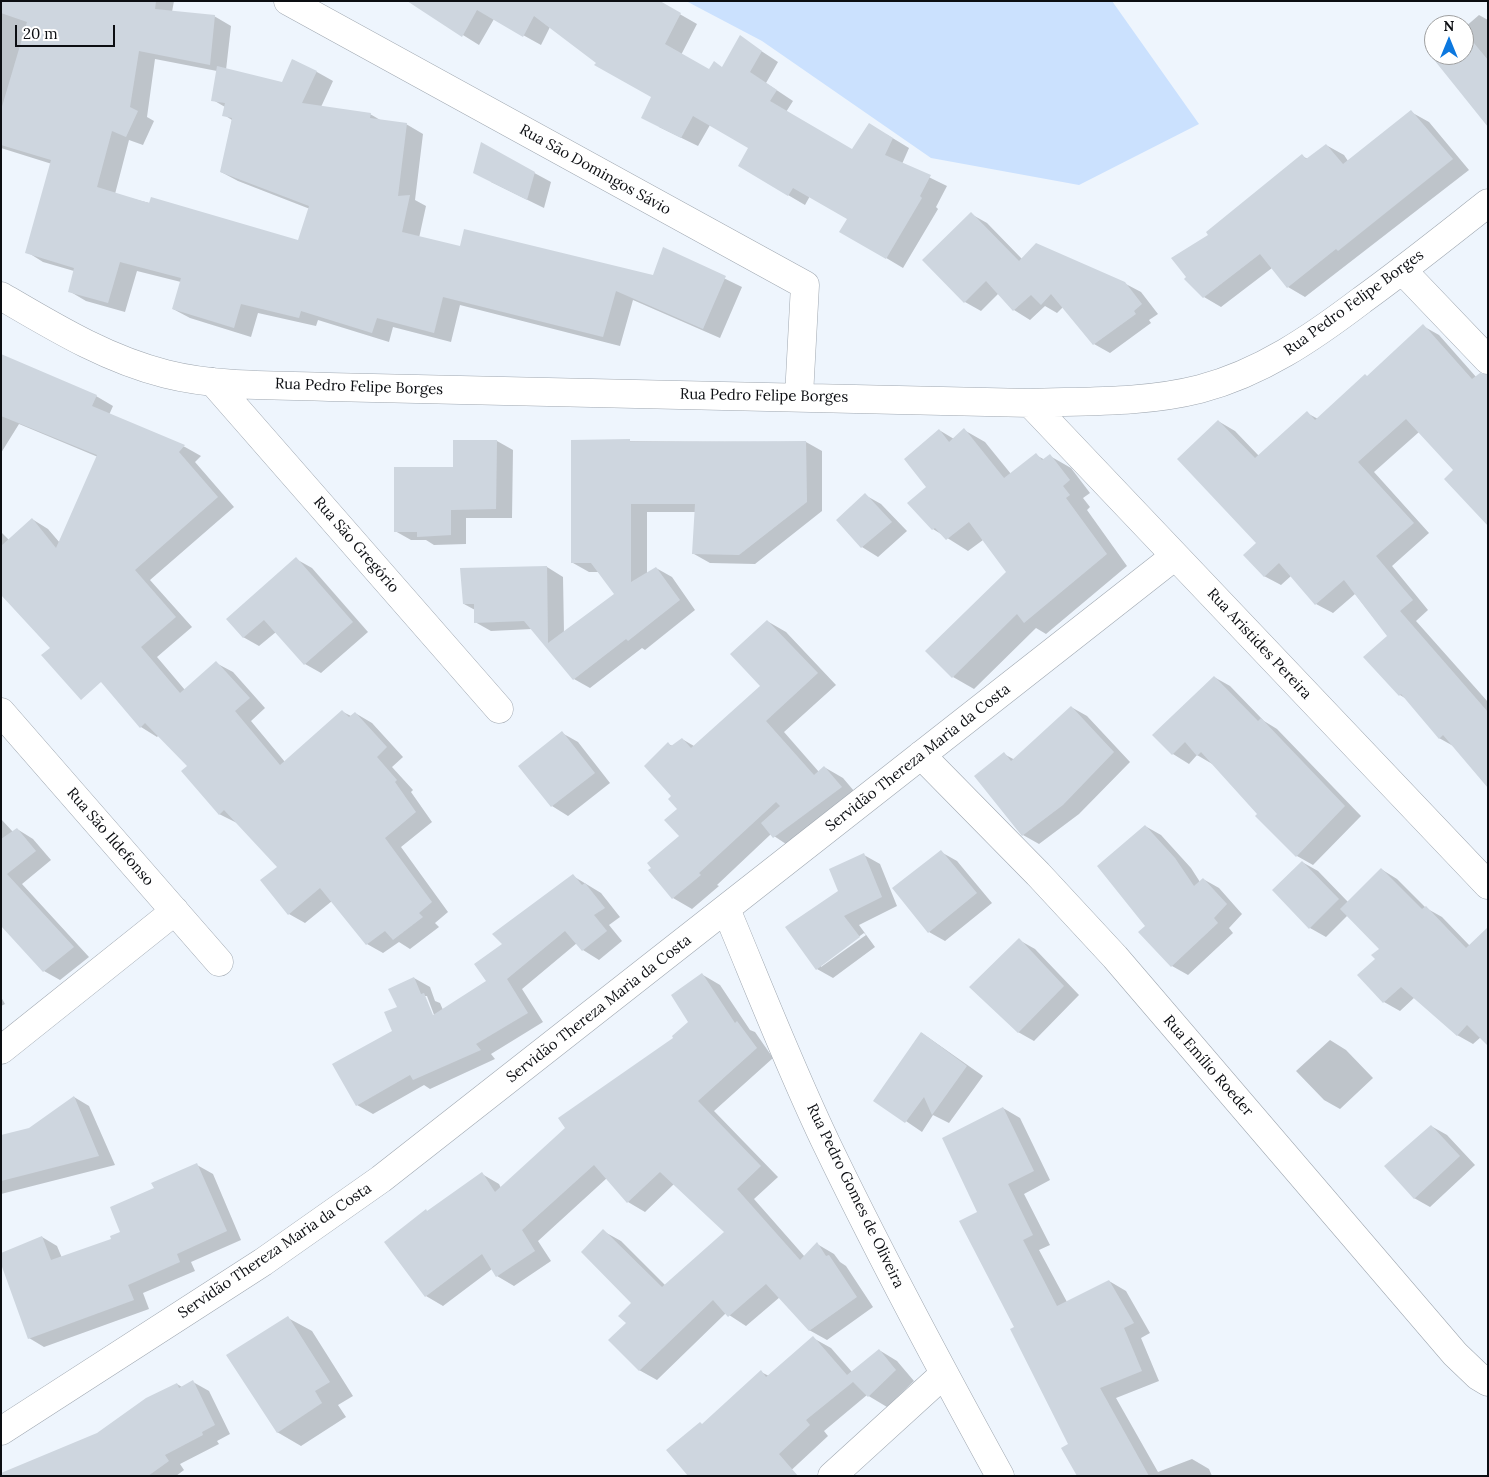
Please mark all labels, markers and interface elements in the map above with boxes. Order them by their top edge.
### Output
scale bar [18,15,118,47]
north arrow [1424,15,1474,65]
text: N [1444,17,1454,35]
text: 20 m [23,24,58,43]
street label: Rua São Domingos Sávio [516,121,674,219]
street label: Rua Pedro Felipe Borges [1281,246,1427,360]
street label: Rua Pedro Felipe Borges [275,375,443,399]
street label: Rua Pedro Felipe Borges [680,386,848,406]
street label: Rua São Gregório [309,493,403,597]
street label: Rua Aristides Pereira [1203,585,1315,703]
street label: Servidão Thereza Maria da Costa [822,680,1014,836]
street label: Rua São Ildefonso [63,784,157,890]
street label: Servidão Thereza Maria da Costa [503,931,695,1087]
street label: Rua Emílio Roeder [1159,1012,1257,1120]
street label: Rua Pedro Gomes de Oliveira [802,1101,908,1291]
street label: Servidão Thereza Maria da Costa [175,1179,375,1323]

